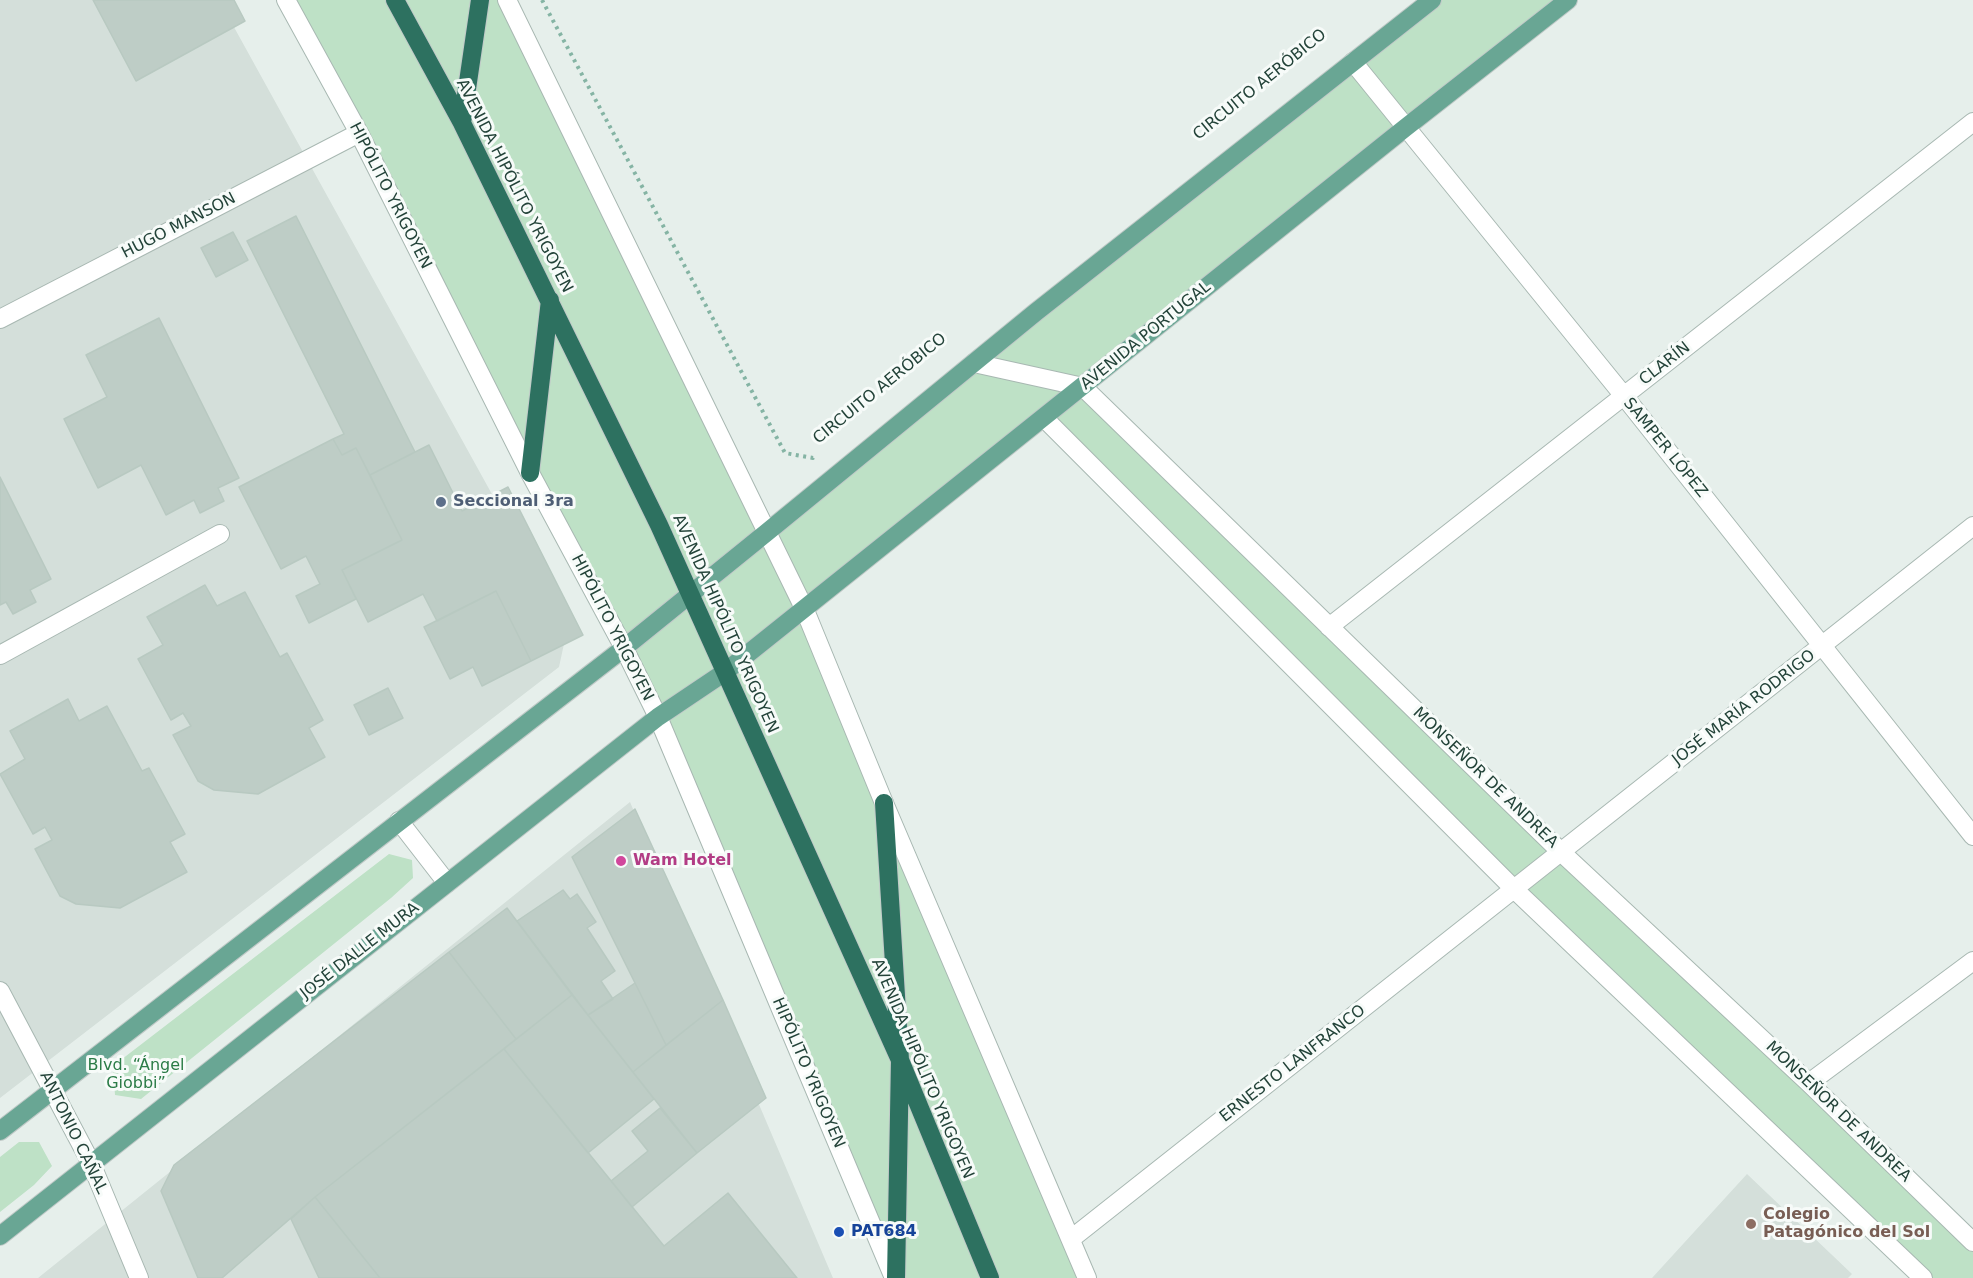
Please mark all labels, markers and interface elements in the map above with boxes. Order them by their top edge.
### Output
street label: CIRCUITO AERÓBICO [1190,25,1330,145]
street label: AVENIDA HIPÓLITO YRIGOYEN [452,76,576,296]
street label: HIPÓLITO YRIGOYEN [345,120,435,272]
street label: HUGO MANSON [119,189,239,263]
street label: AVENIDA PORTUGAL [1077,278,1215,394]
street label: CIRCUITO AERÓBICO [810,329,950,449]
street label: CLARÍN [1636,338,1694,390]
street label: SAMPER LÓPEZ [1619,394,1711,502]
place label: Seccional 3ra [453,492,574,512]
marker: Seccional 3ra [434,495,448,509]
street label: AVENIDA HIPÓLITO YRIGOYEN [668,512,782,736]
street label: HIPÓLITO YRIGOYEN [567,552,657,704]
street label: JOSÉ MARÍA RODRIGO [1669,646,1819,770]
street label: MONSEÑOR DE ANDREA [1408,704,1562,852]
place label: Wam Hotel [633,851,731,871]
marker: Wam Hotel [614,854,628,868]
street label: JOSÉ DALLE MURA [297,899,423,1003]
street label: AVENIDA HIPÓLITO YRIGOYEN [867,956,977,1182]
street label: HIPÓLITO YRIGOYEN [768,995,848,1151]
street label: ERNESTO LANFRANCO [1216,1001,1370,1127]
street label: MONSEÑOR DE ANDREA [1761,1038,1915,1186]
park label: Blvd. “Ángel Giobbi” [88,1056,184,1094]
street label: ANTONIO CAÑAL [35,1069,111,1197]
place label: Colegio Patagónico del Sol [1763,1205,1930,1243]
marker: Colegio Patagónico del Sol [1744,1217,1758,1231]
place label: PAT684 [851,1222,917,1242]
marker: PAT684 [832,1225,846,1239]

